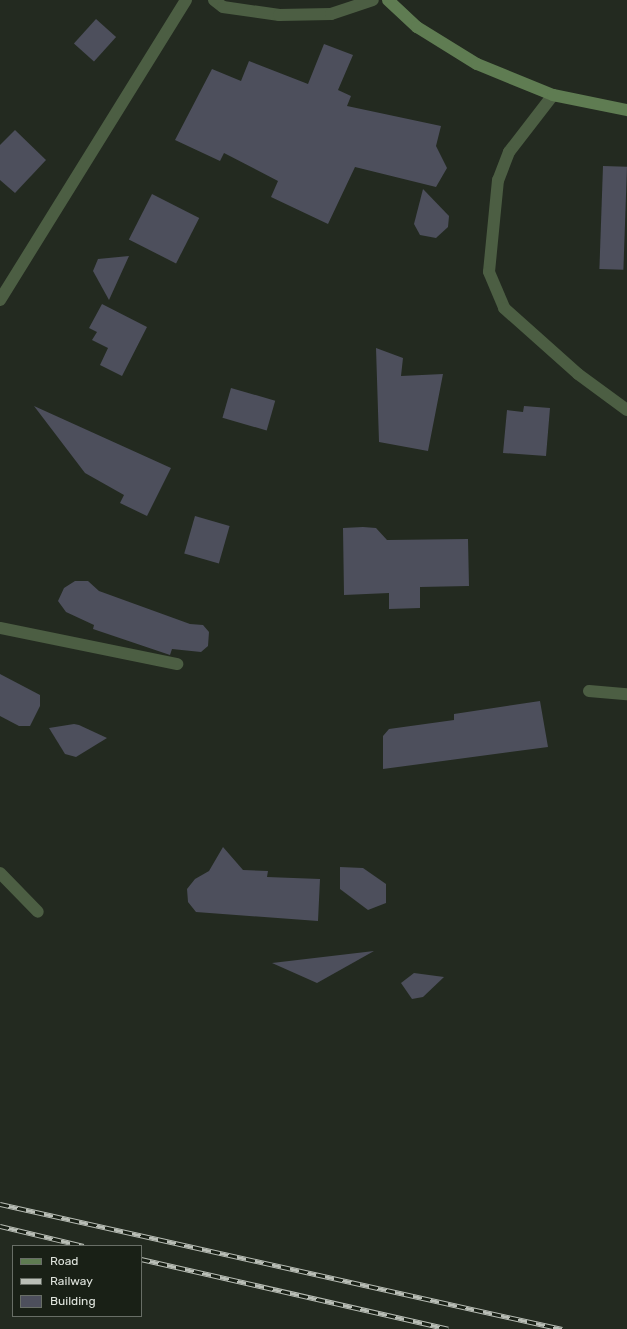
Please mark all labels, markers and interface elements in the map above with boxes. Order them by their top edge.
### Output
legend [12,1245,142,1317]
text: Road [50,1254,78,1268]
text: Railway [50,1274,93,1288]
text: Building [50,1294,96,1308]

